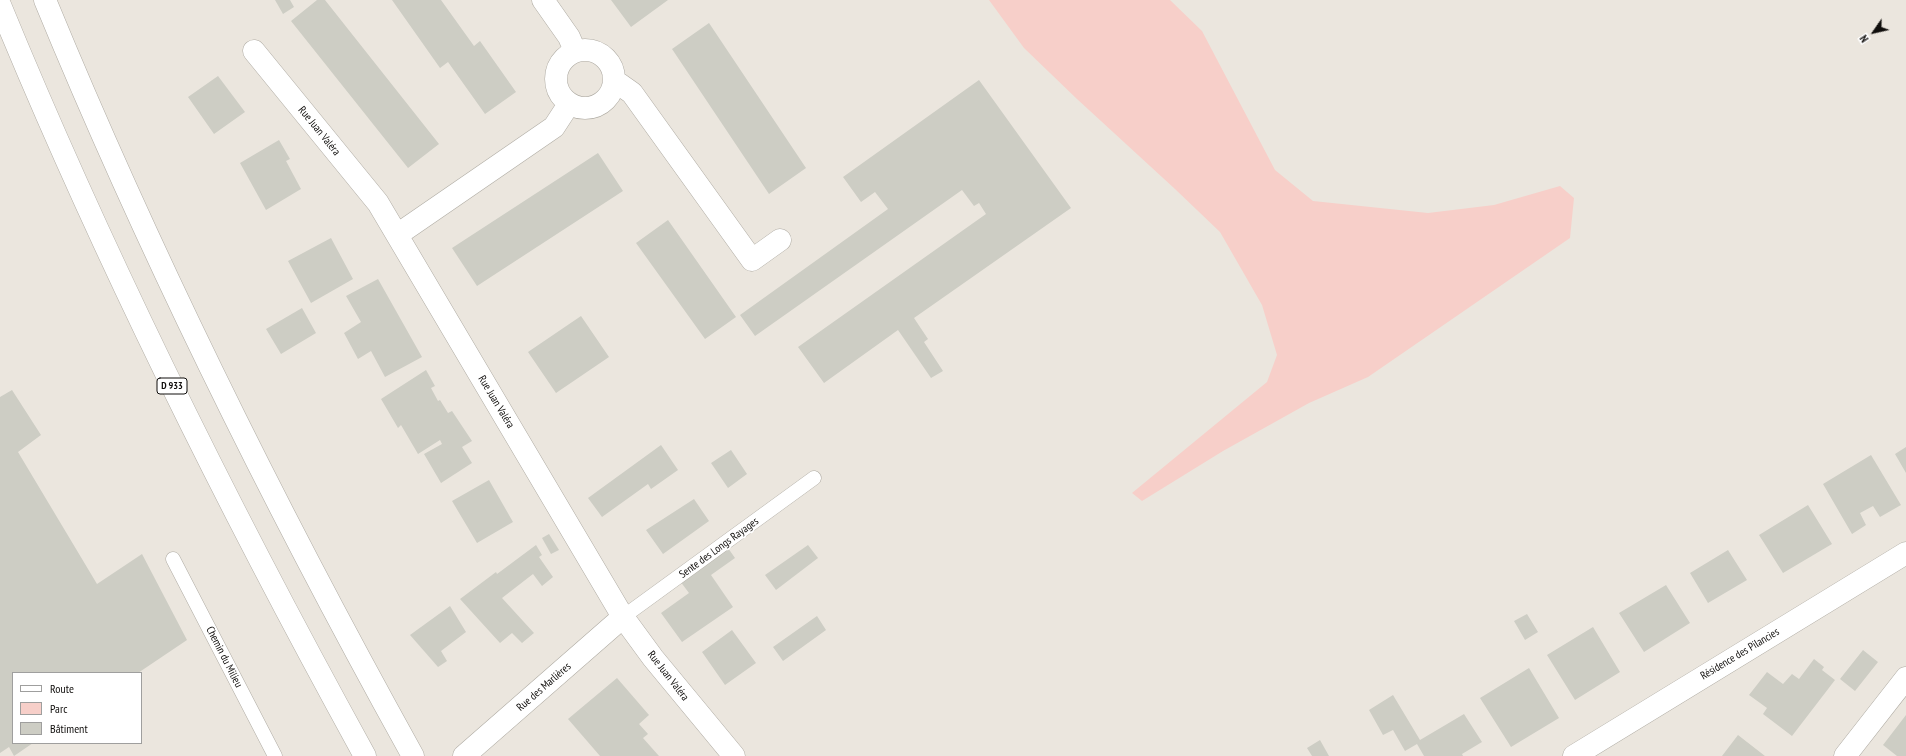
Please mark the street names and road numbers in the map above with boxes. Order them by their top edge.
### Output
street label: Rue Juan Valéra [295,104,343,158]
street label: Rue Juan Valéra [475,373,517,431]
road number: D 933 [157,378,187,394]
street label: Sente des Longs Rayages [677,515,761,581]
street label: Chemin du Milieu [203,624,245,690]
street label: Résidence des Pilancies [1698,625,1782,683]
street label: Rue Juan Valéra [644,649,692,703]
street label: Rue des Marlières [514,660,574,714]

